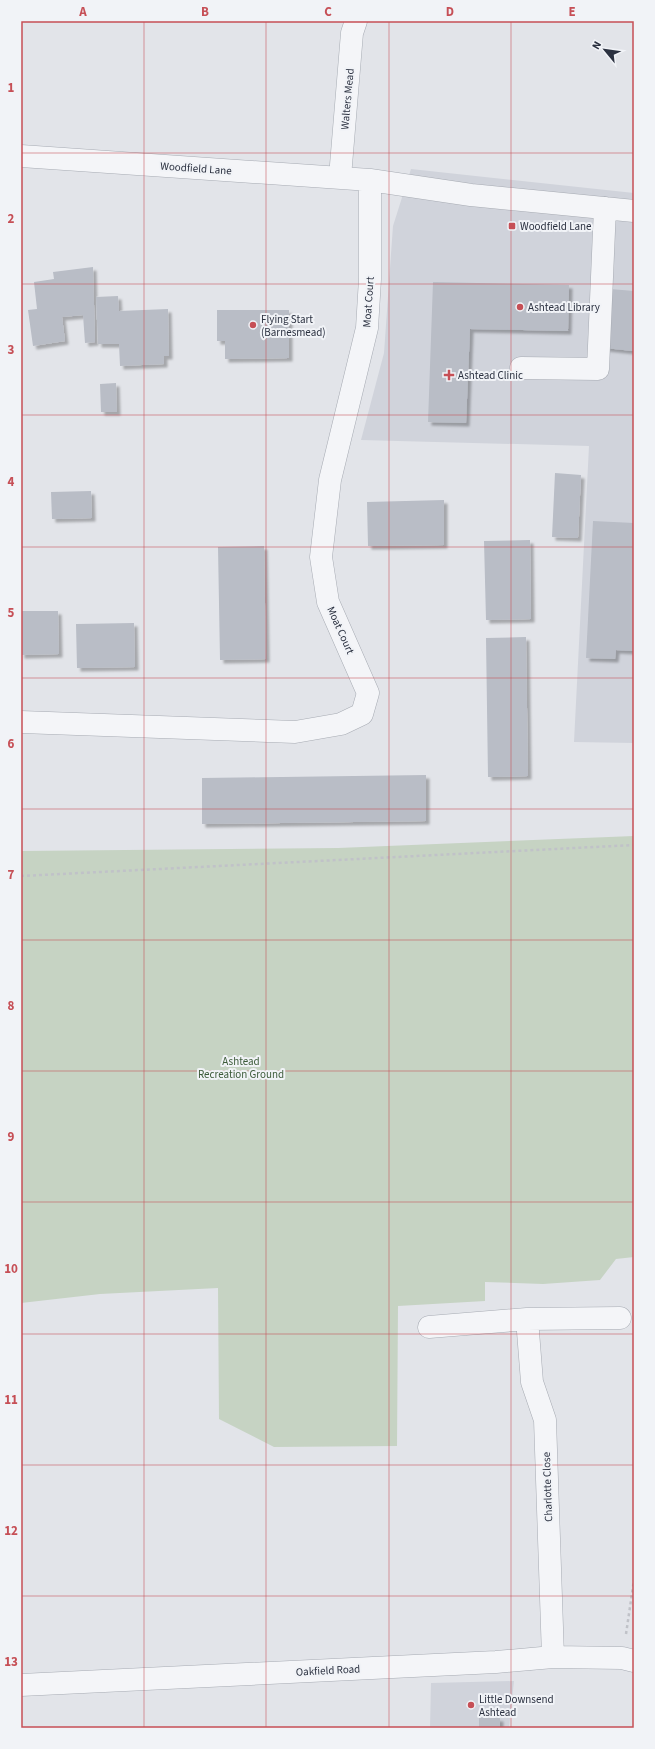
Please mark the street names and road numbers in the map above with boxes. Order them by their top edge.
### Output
street label: Walters Mead [337,68,358,130]
street label: Woodfield Lane [160,159,233,179]
street label: Moat Court [359,276,378,328]
street label: Moat Court [323,604,358,657]
street label: Charlotte Close [539,1451,556,1522]
street label: Oakfield Road [295,1661,361,1680]

